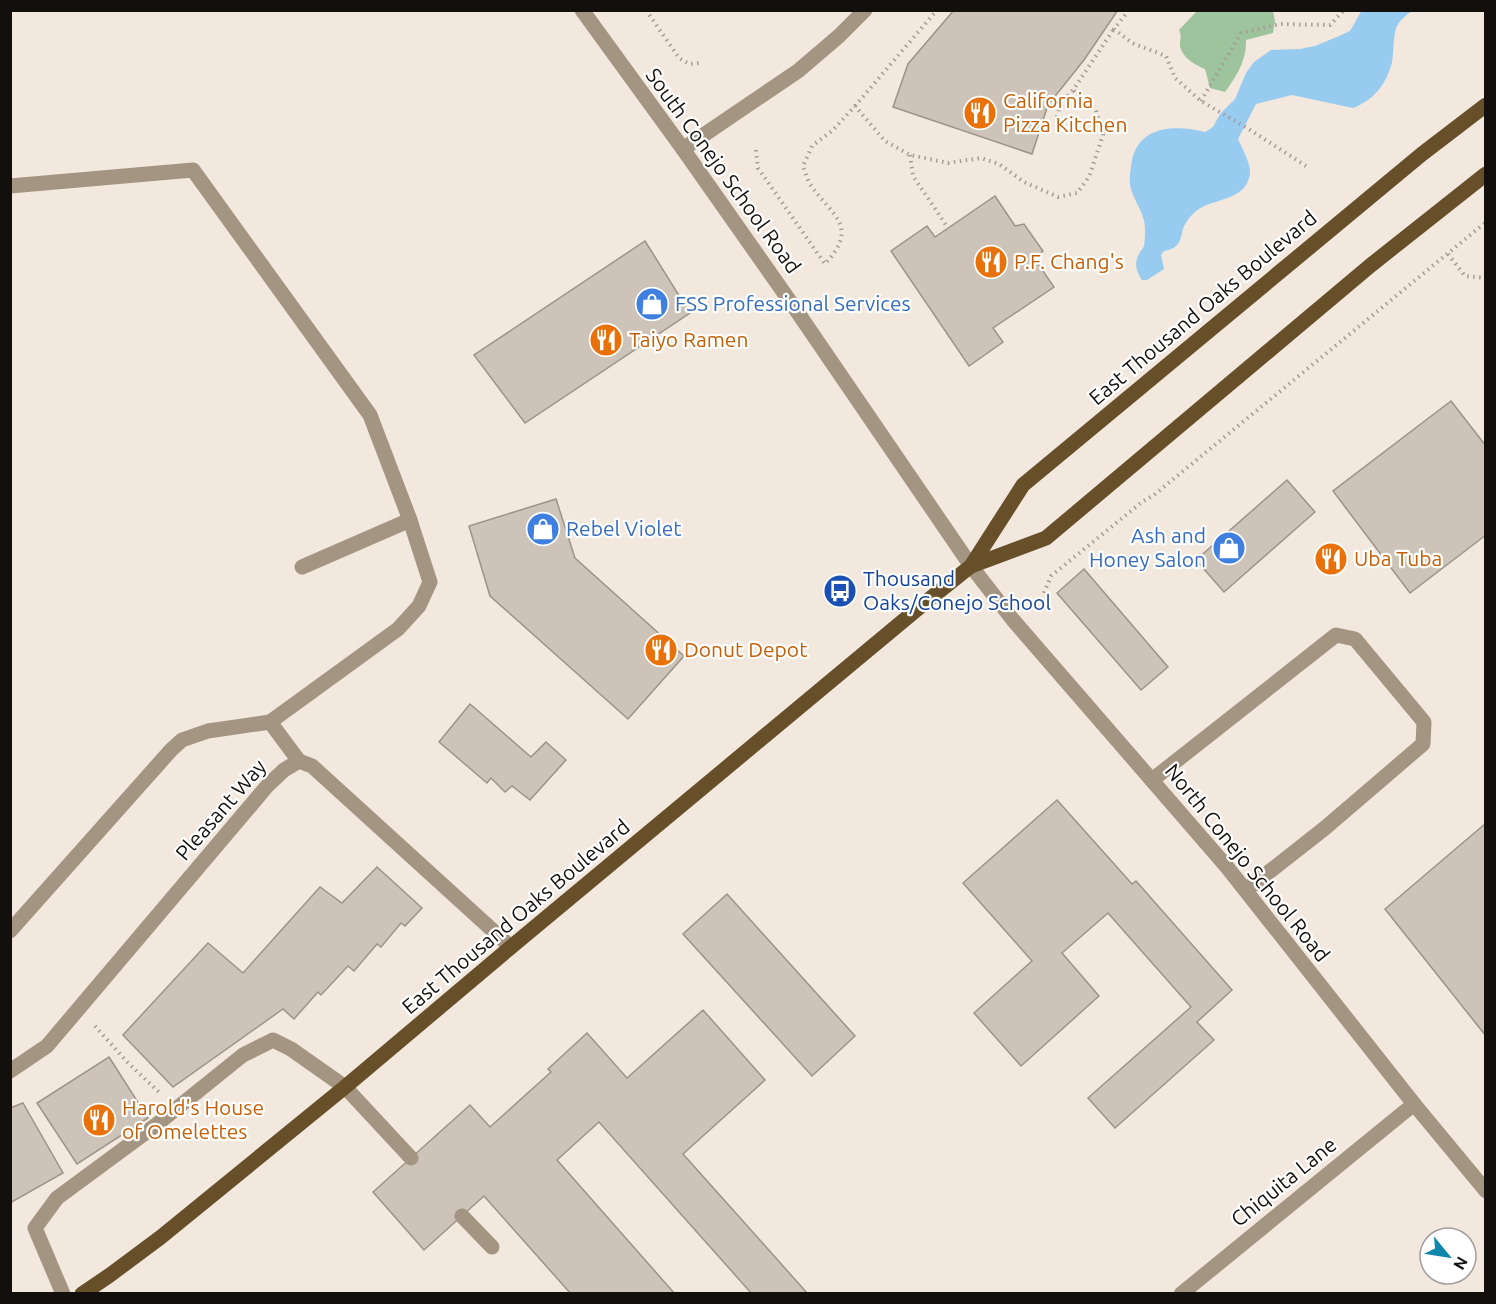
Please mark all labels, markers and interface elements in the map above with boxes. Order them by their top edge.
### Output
street label: South Conejo School Road [641,63,806,277]
place label: California Pizza Kitchen [1003,88,1127,136]
restaurant icon: California Pizza Kitchen [962,95,998,131]
street label: East Thousand Oaks Boulevard [1084,205,1321,409]
restaurant icon: P.F. Chang's [973,244,1009,280]
place label: P.F. Chang's [1014,249,1124,273]
shop icon: FSS Professional Services [634,286,670,322]
place label: FSS Professional Services [675,291,911,315]
restaurant icon: Taiyo Ramen [588,322,624,358]
place label: Taiyo Ramen [629,327,748,351]
shop icon: Rebel Violet [525,511,561,547]
place label: Rebel Violet [566,516,682,540]
place label: Ash and Honey Salon [1089,523,1206,571]
shop icon: Ash and Honey Salon [1211,530,1247,566]
restaurant icon: Uba Tuba [1313,541,1349,577]
place label: Uba Tuba [1354,546,1442,570]
place label: Thousand Oaks/Conejo School [863,566,1051,614]
bus stop icon: Thousand Oaks/Conejo School [822,573,858,609]
restaurant icon: Donut Depot [643,632,679,668]
place label: Donut Depot [684,637,807,661]
street label: Pleasant Way [170,754,270,865]
street label: North Conejo School Road [1161,759,1335,966]
street label: East Thousand Oaks Boulevard [397,814,634,1018]
place label: Harold's House of Omelettes [122,1095,264,1143]
restaurant icon: Harold's House of Omelettes [81,1102,117,1138]
street label: Chiquita Lane [1226,1132,1341,1231]
north arrow [1418,1226,1478,1286]
text: N [1450,1254,1472,1273]

